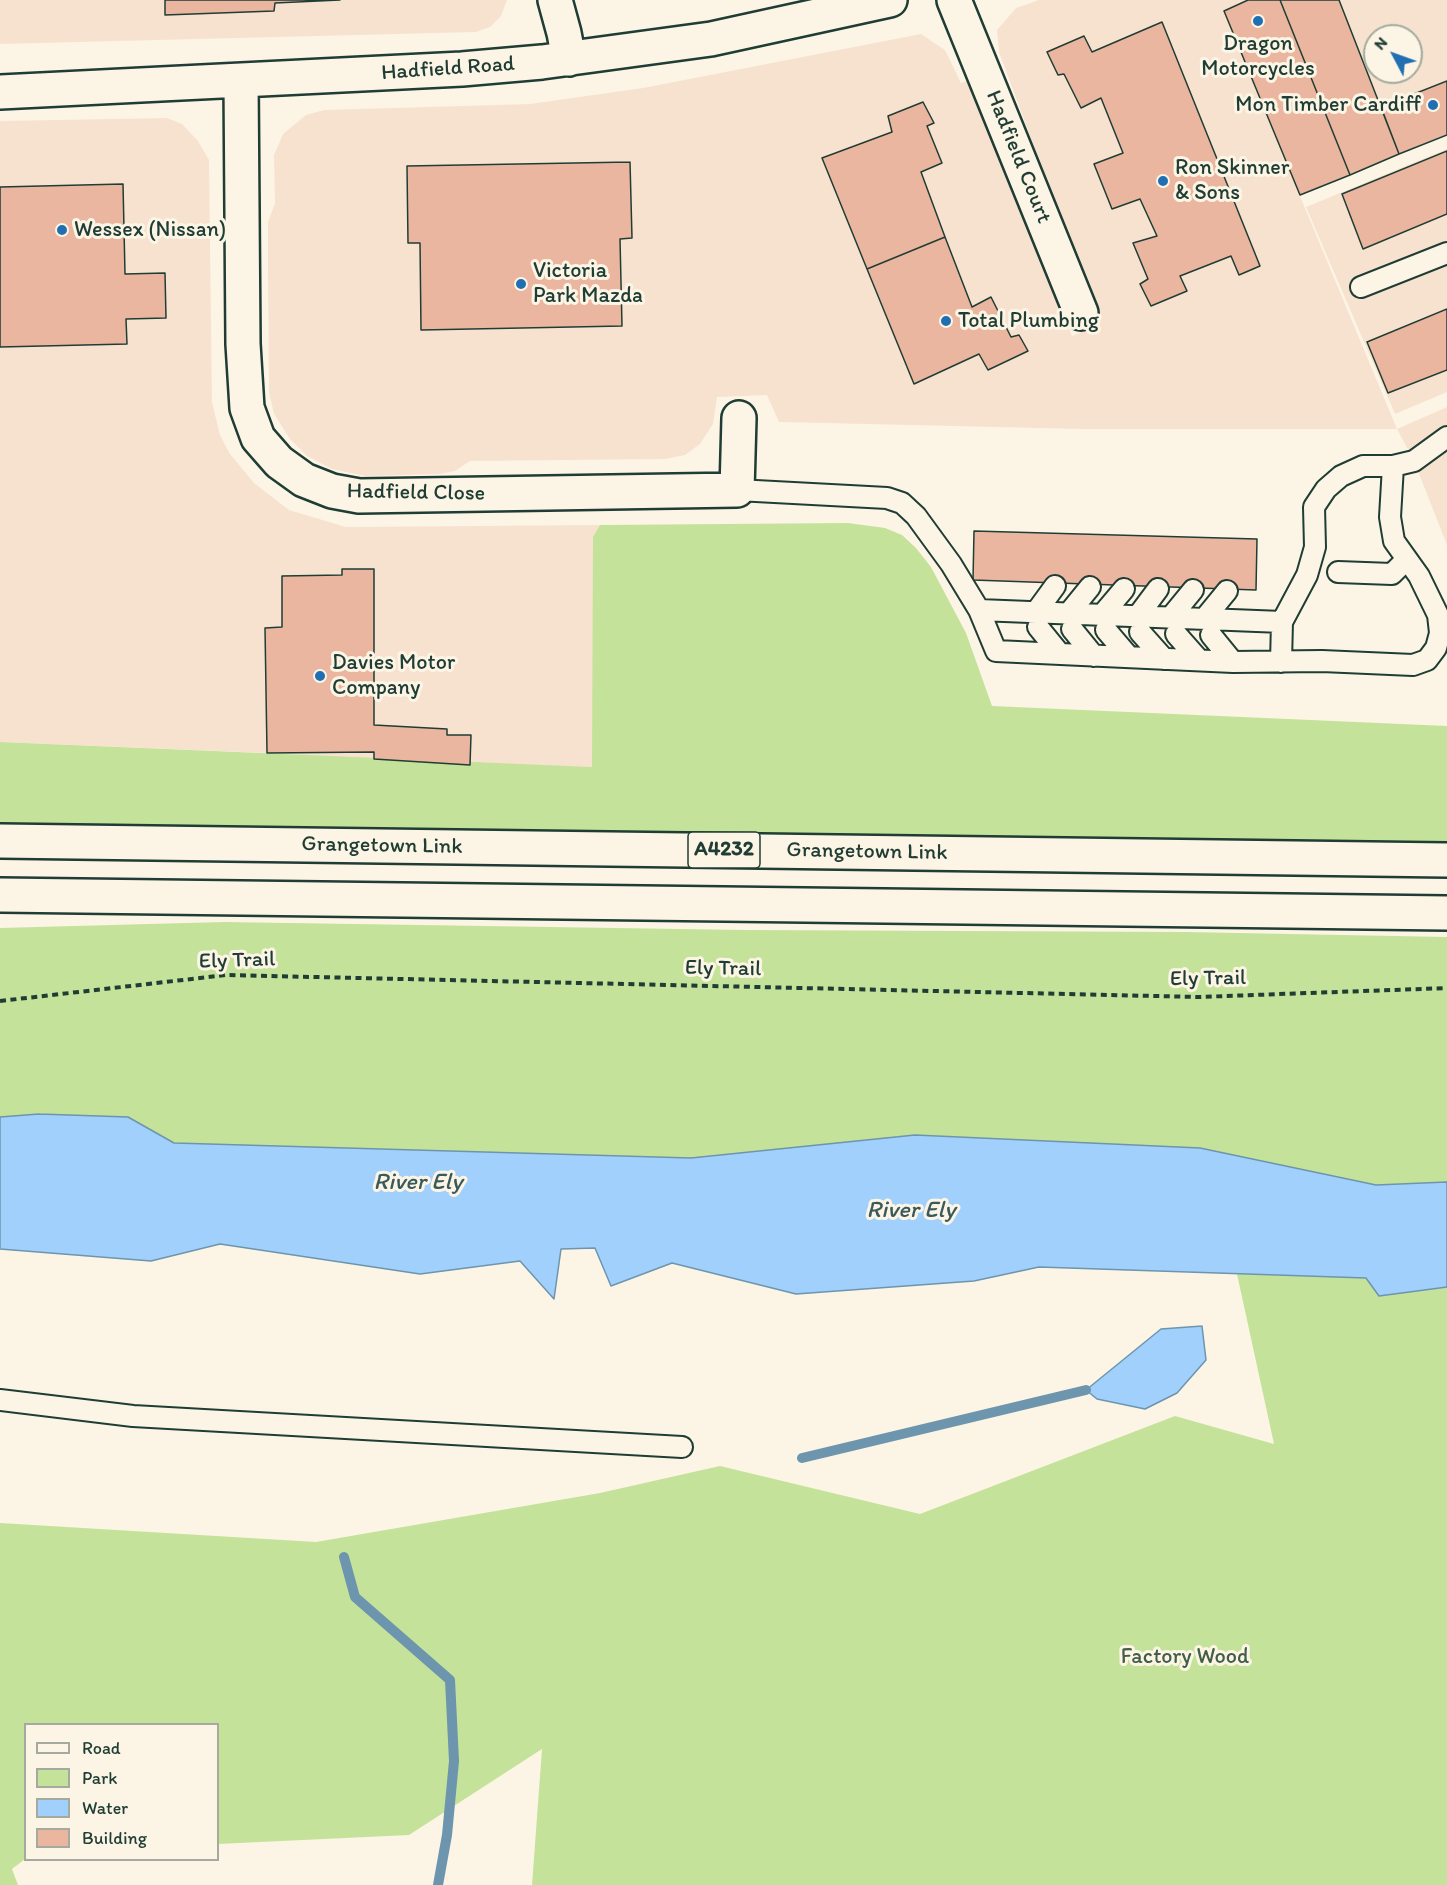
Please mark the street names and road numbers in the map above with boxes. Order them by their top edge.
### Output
street label: Hadfield Road [380,51,516,87]
street label: Hadfield Court [979,87,1057,227]
street label: Hadfield Close [347,479,485,507]
street label: Grangetown Link [301,831,463,861]
road number: A4232 [688,832,760,868]
street label: Grangetown Link [786,837,948,867]
street label: Ely Trail [198,946,276,976]
street label: Ely Trail [685,955,761,983]
street label: Ely Trail [1170,965,1246,993]

